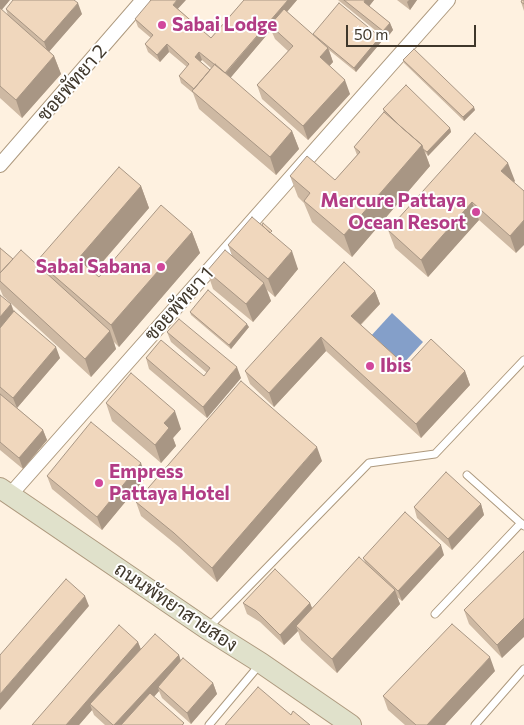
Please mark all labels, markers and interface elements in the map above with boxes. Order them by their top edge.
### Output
place label: Sabai Lodge [172,14,277,36]
scale bar [349,15,479,47]
marker: Sabai Lodge [156,19,168,31]
text: 50 m [354,25,388,43]
street label: ซอยพัทยา 2 [33,40,111,126]
place label: Mercure Pattaya Ocean Resort [321,190,466,234]
marker: Mercure Pattaya Ocean Resort [470,206,482,218]
place label: Sabai Sabana [36,256,151,278]
marker: Sabai Sabana [155,261,167,273]
street label: ซอยพัทยา 1 [140,262,218,346]
place label: Ibis [380,355,411,377]
marker: Ibis [364,360,376,372]
place label: Empress Pattaya Hotel [109,461,230,505]
marker: Empress Pattaya Hotel [93,477,105,489]
street label: ถนนพัทยาสายสอง [110,557,242,657]

